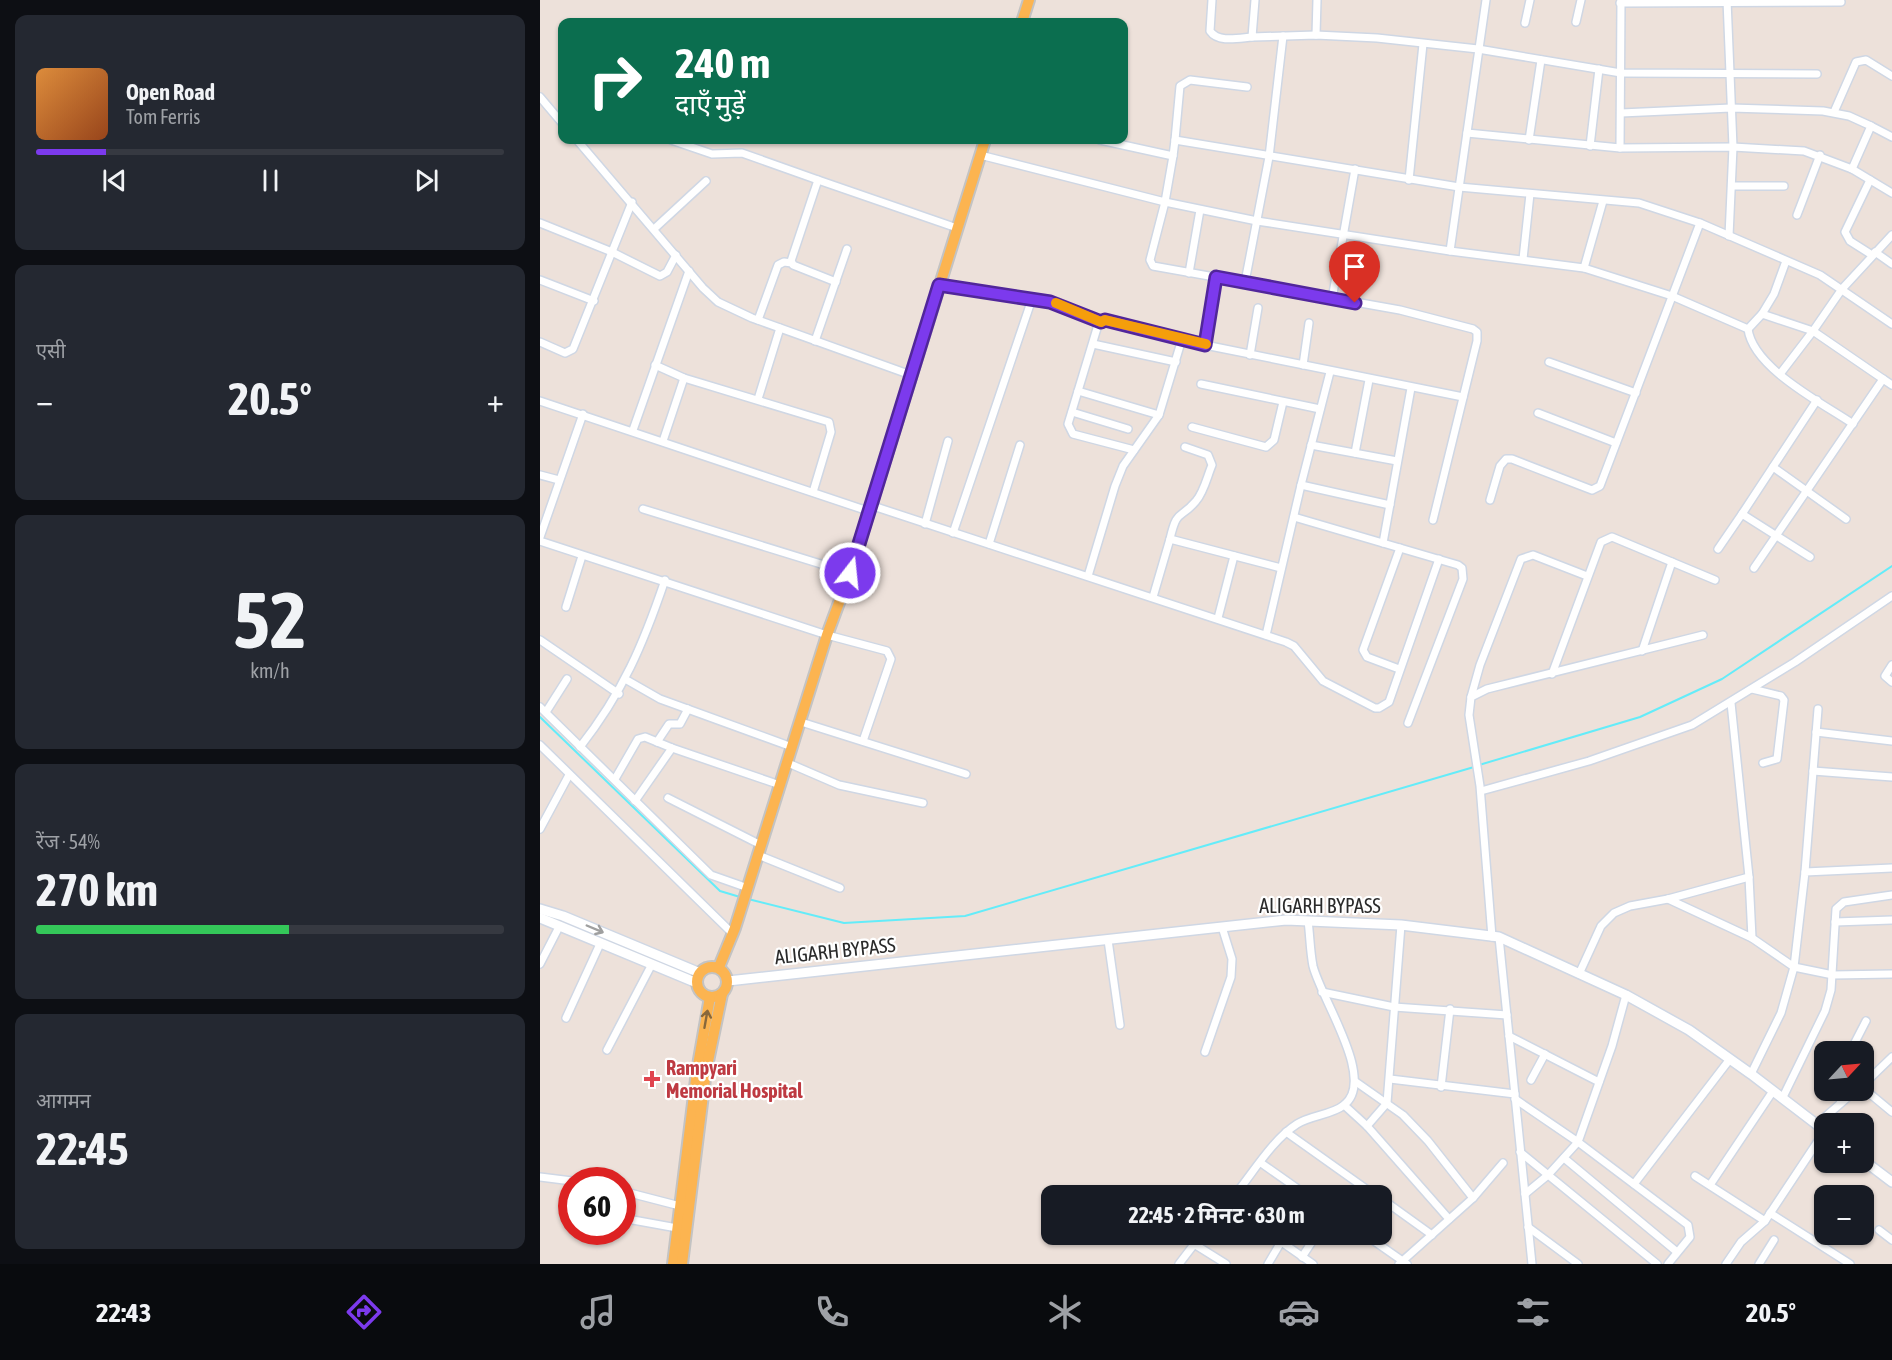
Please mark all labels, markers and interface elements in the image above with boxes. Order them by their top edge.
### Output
text: 240 m [675,39,770,87]
icon: right [576,42,654,120]
text: Open Road [126,79,215,105]
text: दाएँ मुड़ें [675,89,746,120]
text: Tom Ferris [126,105,200,128]
icon: previous [98,164,131,197]
icon: pause [254,164,287,197]
icon: next [410,164,443,197]
pin [1329,241,1380,303]
icon: arrive [1338,250,1371,283]
text: एसी [36,339,66,362]
text: 20.5° [228,373,312,425]
text: − [36,381,53,419]
text: + [487,381,504,419]
position arrow [818,541,882,605]
text: 52 [233,575,307,665]
text: km/h [250,659,290,682]
text: रेंज · 54% [36,830,100,853]
text: 270 km [36,864,158,916]
street label: ALIGARH BYPASS [1259,894,1381,917]
one-way arrow [585,924,604,935]
street label: ALIGARH BYPASS [773,933,897,968]
one-way arrow [701,1009,712,1029]
north arrow [1814,1041,1874,1101]
map controls [1814,1041,1874,1245]
place label: Rampyari Memorial Hospital [666,1056,803,1102]
marker: Rampyari Memorial Hospital [643,1070,661,1088]
text: आगमन [36,1089,91,1112]
button: + [1814,1113,1874,1173]
text: 22:45 [36,1123,129,1175]
speed limit sign: 60 [558,1167,636,1245]
button: − [1814,1185,1874,1245]
text: 22:45 · 2 मिनट · 630 m [1128,1202,1305,1228]
icon: directions [343,1291,385,1333]
icon: music [577,1291,619,1333]
icon: phone [811,1291,853,1333]
icon: climate [1044,1291,1086,1333]
icon: car [1278,1291,1320,1333]
icon: filters [1512,1291,1554,1333]
text: 22:43 [96,1297,151,1328]
text: 20.5° [1746,1297,1796,1328]

